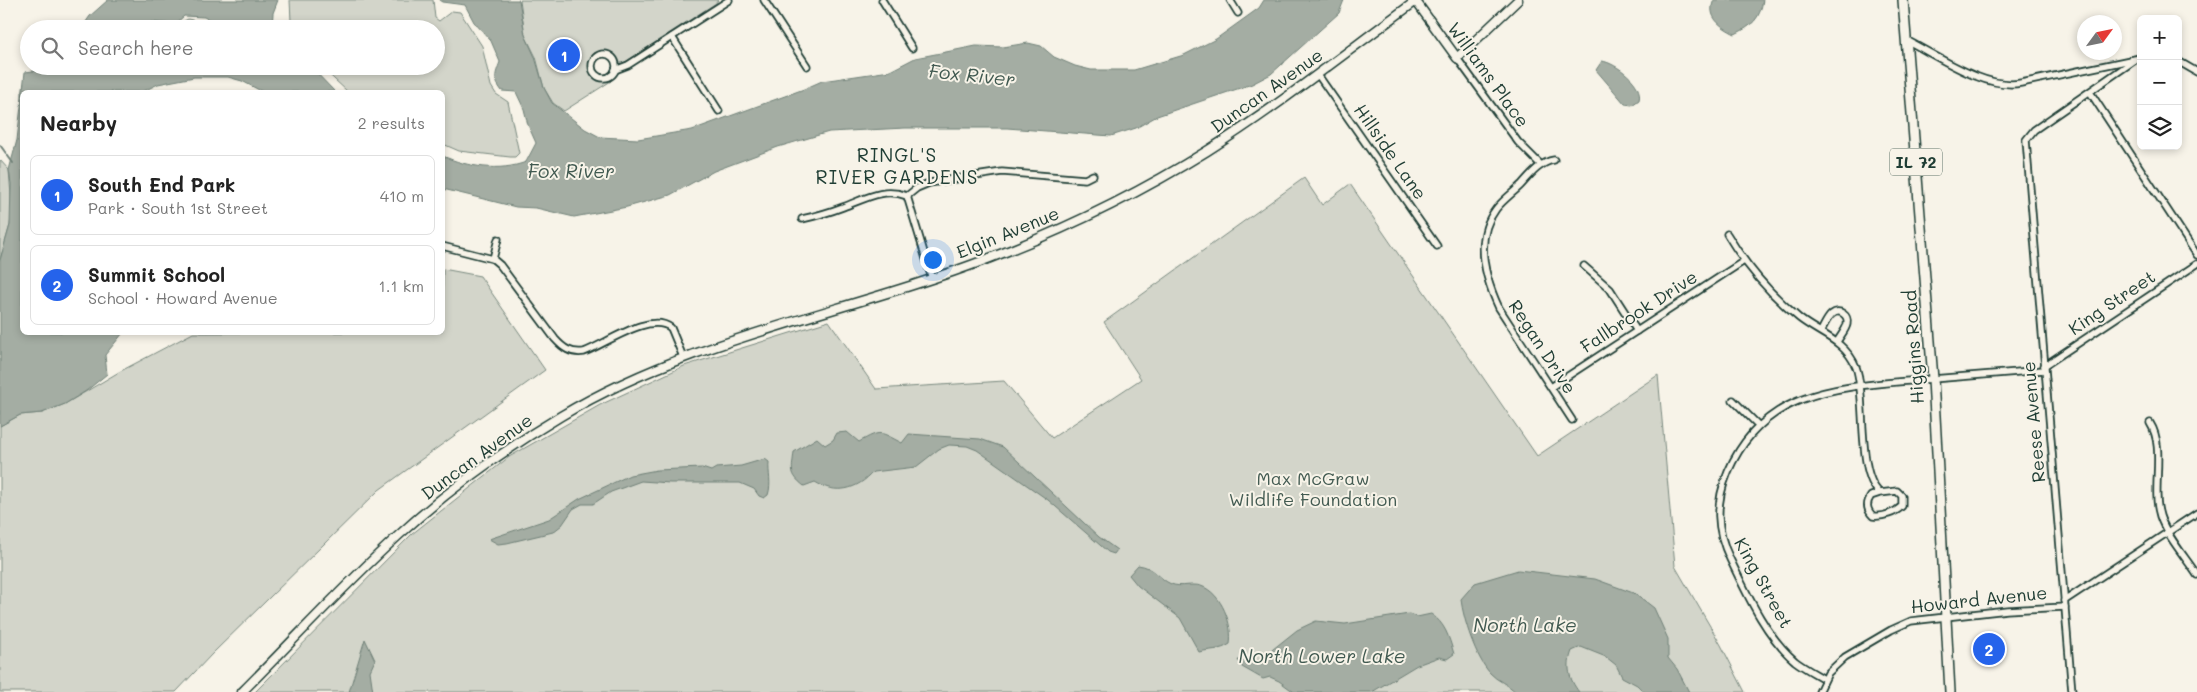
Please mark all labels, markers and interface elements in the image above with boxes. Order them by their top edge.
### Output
north arrow [2077,15,2122,60]
map controls [2137,15,2182,150]
button: + [2137,15,2182,60]
street label: Williams Place [1443,17,1535,132]
search box [20,20,445,75]
icon: search [38,34,66,62]
text: Search here [78,35,194,60]
pin: 1 [548,36,580,74]
street label: Duncan Avenue [1205,42,1327,138]
water label: Fox River [927,58,1017,91]
button: − [2137,60,2182,105]
street label: Hillside Lane [1349,99,1433,204]
button: layers [2137,105,2182,150]
text: Nearby [40,109,117,136]
text: 2 results [358,112,425,133]
district label: RINGL'S RIVER GARDENS [816,142,978,189]
road number: IL 72 [1890,148,1942,176]
water label: Fox River [528,158,614,183]
text: South End Park [88,172,235,197]
text: 1 [53,185,61,206]
text: 410 m [380,185,424,206]
text: Park · South 1st Street [88,197,268,218]
street label: Elgin Avenue [953,201,1063,264]
your location [920,247,946,273]
text: Summit School [88,262,225,287]
street label: Fallbrook Drive [1575,264,1702,358]
street label: King Street [2063,264,2160,340]
text: 2 [53,275,61,296]
text: 1.1 km [379,275,424,296]
text: School · Howard Avenue [88,287,278,308]
street label: Higgins Road [1897,289,1929,405]
street label: Regan Drive [1503,295,1582,398]
street label: Reese Avenue [2016,360,2050,484]
street label: Duncan Avenue [416,408,537,505]
park label: Max McGraw Wildlife Foundation [1229,466,1397,511]
street label: King Street [1729,533,1799,632]
street label: Howard Avenue [1909,580,2048,618]
water label: North Lake [1473,612,1577,637]
pin: 2 [1973,630,2005,668]
water label: North Lower Lake [1238,643,1406,668]

